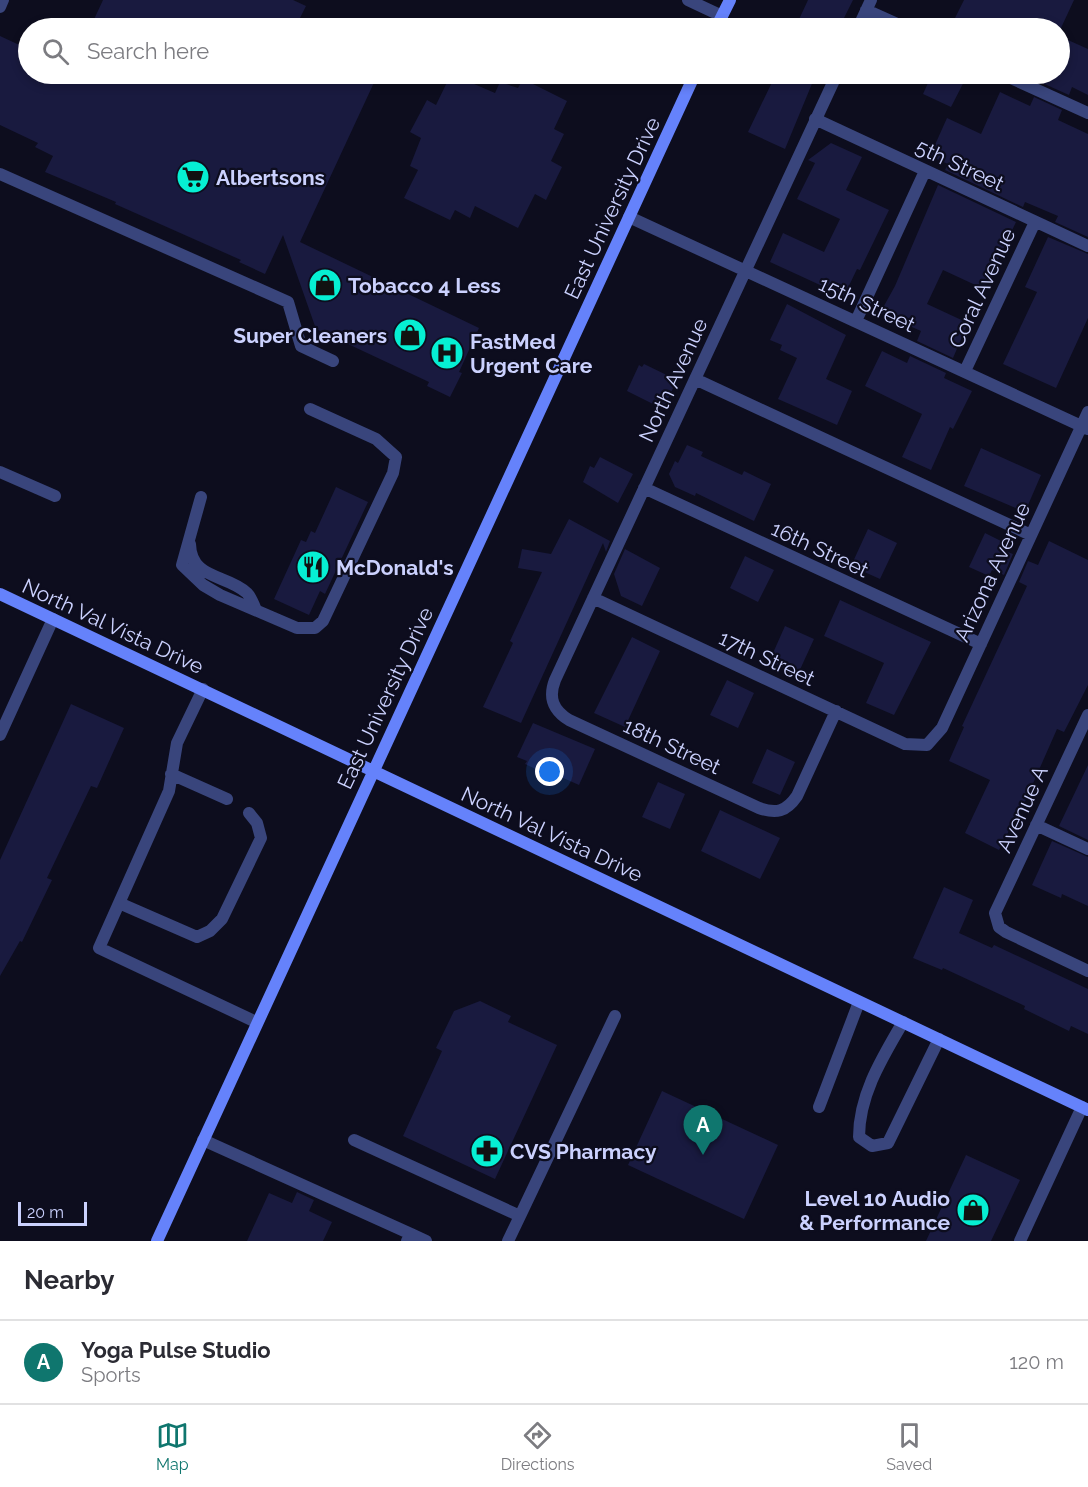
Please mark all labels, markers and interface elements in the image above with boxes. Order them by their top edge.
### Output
search box [18,18,1070,84]
icon: search [39,35,72,68]
text: Search here [87,38,209,64]
street label: East University Drive [559,113,665,303]
street label: 5th Street [912,134,1008,196]
supermarket icon: Albertsons [175,159,211,195]
place label: Albertsons [216,165,325,190]
street label: Coral Avenue [943,224,1021,352]
shop icon: Tobacco 4 Less [307,267,343,303]
street label: 15th Street [815,271,919,337]
place label: Tobacco 4 Less [348,273,501,298]
street label: North Avenue [633,314,713,446]
shop icon: Super Cleaners [392,317,428,353]
place label: Super Cleaners [233,323,387,348]
place label: FastMed Urgent Care [470,329,593,378]
hospital icon: FastMed Urgent Care [429,335,465,371]
street label: Arizona Avenue [949,498,1035,646]
street label: 16th Street [767,516,873,582]
restaurant icon: McDonald's [295,549,331,585]
place label: McDonald's [336,555,454,580]
street label: North Val Vista Drive [18,573,208,679]
street label: East University Drive [332,603,438,793]
street label: 17th Street [715,625,819,691]
street label: 18th Street [619,713,725,779]
your location [535,757,564,786]
street label: Avenue A [991,762,1053,856]
street label: North Val Vista Drive [457,781,647,887]
pin: A [684,1106,722,1155]
pharmacy icon: CVS Pharmacy [469,1133,505,1169]
place label: CVS Pharmacy [510,1139,657,1164]
place label: Level 10 Audio & Performance [799,1186,950,1235]
shop icon: Level 10 Audio & Performance [955,1192,991,1228]
scale bar [18,1199,87,1226]
text: 20 m [27,1203,64,1222]
text: Nearby [24,1265,114,1295]
text: Yoga Pulse Studio [81,1337,271,1363]
text: A [37,1350,50,1374]
text: 120 m [1009,1350,1064,1374]
text: Sports [81,1363,141,1387]
tab: Map [156,1419,189,1474]
tab: Directions [501,1419,575,1474]
tab: Saved [886,1419,932,1474]

